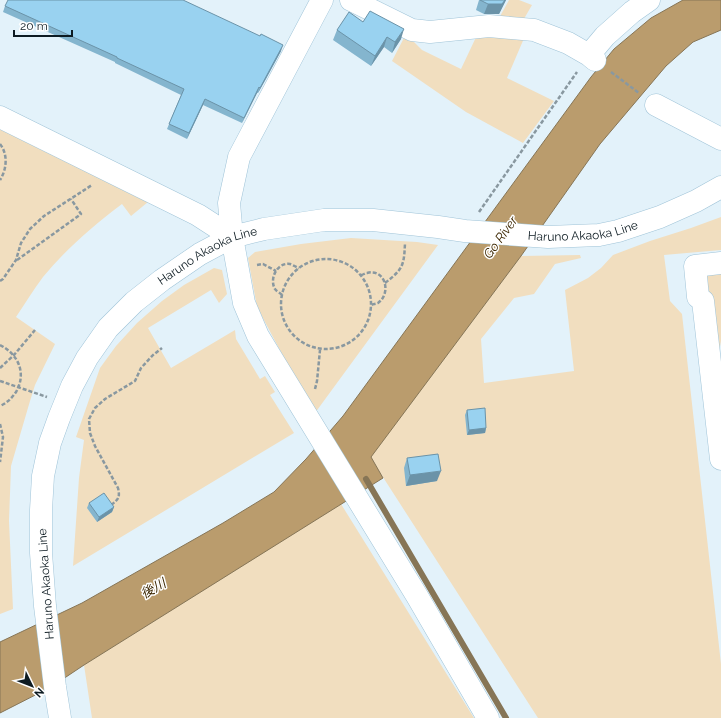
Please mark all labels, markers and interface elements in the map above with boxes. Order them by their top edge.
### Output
scale bar [14,12,72,38]
text: 20 m [20,19,48,33]
water label: Go River [480,213,521,261]
street label: Haruno Akaoka Line [527,218,640,244]
street label: Haruno Akaoka Line [155,224,258,288]
street label: Haruno Akaoka Line [35,528,57,640]
water label: 後川 [138,575,170,601]
north arrow [12,666,52,706]
text: N [31,685,47,700]

